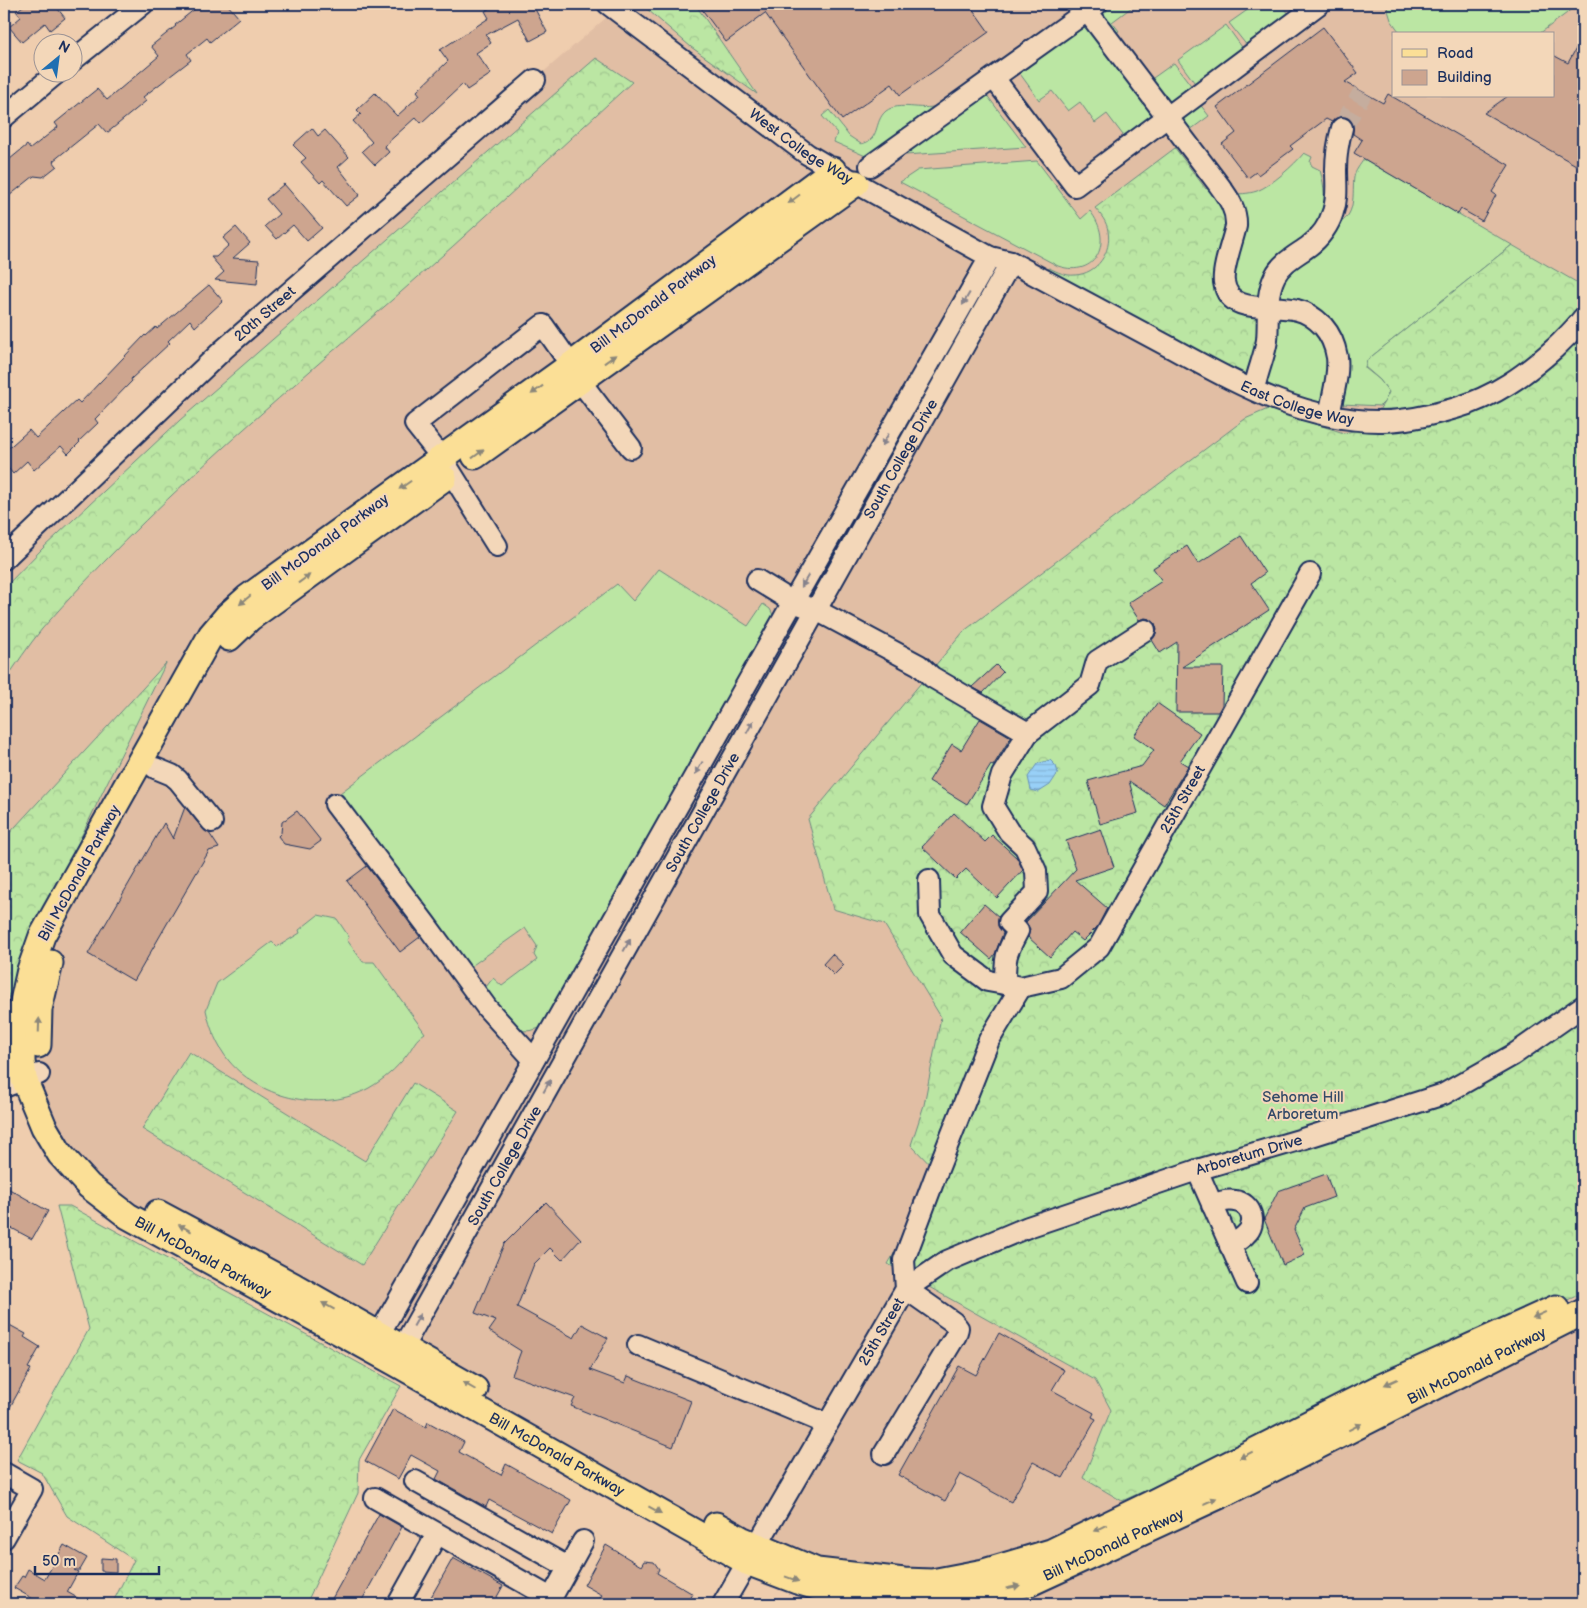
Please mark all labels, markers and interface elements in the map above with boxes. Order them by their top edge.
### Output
north arrow [32,32,82,82]
legend [1392,32,1554,98]
text: N [55,37,73,57]
text: Road [1437,44,1473,63]
text: Building [1437,68,1492,87]
street label: West College Way [745,105,856,189]
one-way arrow [787,194,801,204]
street label: Bill McDonald Parkway [587,251,720,358]
street label: 20th Street [230,282,300,346]
one-way arrow [962,291,970,306]
one-way arrow [603,354,617,364]
street label: East College Way [1237,377,1355,430]
one-way arrow [530,385,544,395]
street label: South College Drive [860,396,942,523]
one-way arrow [881,433,890,447]
one-way arrow [471,449,485,459]
one-way arrow [398,480,412,490]
street label: Bill McDonald Parkway [258,490,393,595]
one-way arrow [297,574,311,584]
one-way arrow [800,574,809,588]
one-way arrow [239,594,252,605]
one-way arrow [746,719,754,734]
street label: South College Drive [662,749,744,876]
one-way arrow [694,762,703,775]
street label: 25th Street [1156,762,1210,837]
street label: Bill McDonald Parkway [34,802,125,945]
one-way arrow [623,938,632,951]
one-way arrow [35,1017,43,1033]
one-way arrow [543,1079,552,1093]
park label: Sehome Hill Arboretum [1262,1088,1344,1124]
street label: South College Drive [464,1102,546,1229]
street label: Arboretum Drive [1194,1131,1305,1180]
street label: Bill McDonald Parkway [131,1212,275,1303]
one-way arrow [179,1223,192,1232]
street label: 25th Street [855,1294,909,1369]
one-way arrow [321,1301,334,1310]
one-way arrow [1532,1312,1546,1320]
one-way arrow [413,1313,422,1326]
street label: Bill McDonald Parkway [1404,1323,1550,1409]
one-way arrow [1384,1379,1398,1387]
one-way arrow [463,1381,476,1390]
street label: Bill McDonald Parkway [485,1409,628,1501]
one-way arrow [1347,1423,1362,1431]
one-way arrow [1238,1451,1253,1459]
one-way arrow [1203,1496,1217,1504]
street label: Bill McDonald Parkway [1040,1504,1187,1586]
one-way arrow [649,1506,662,1515]
one-way arrow [1093,1524,1107,1532]
scale bar [35,1543,159,1575]
text: 50 m [42,1552,76,1571]
one-way arrow [785,1576,800,1583]
one-way arrow [1006,1583,1021,1591]

